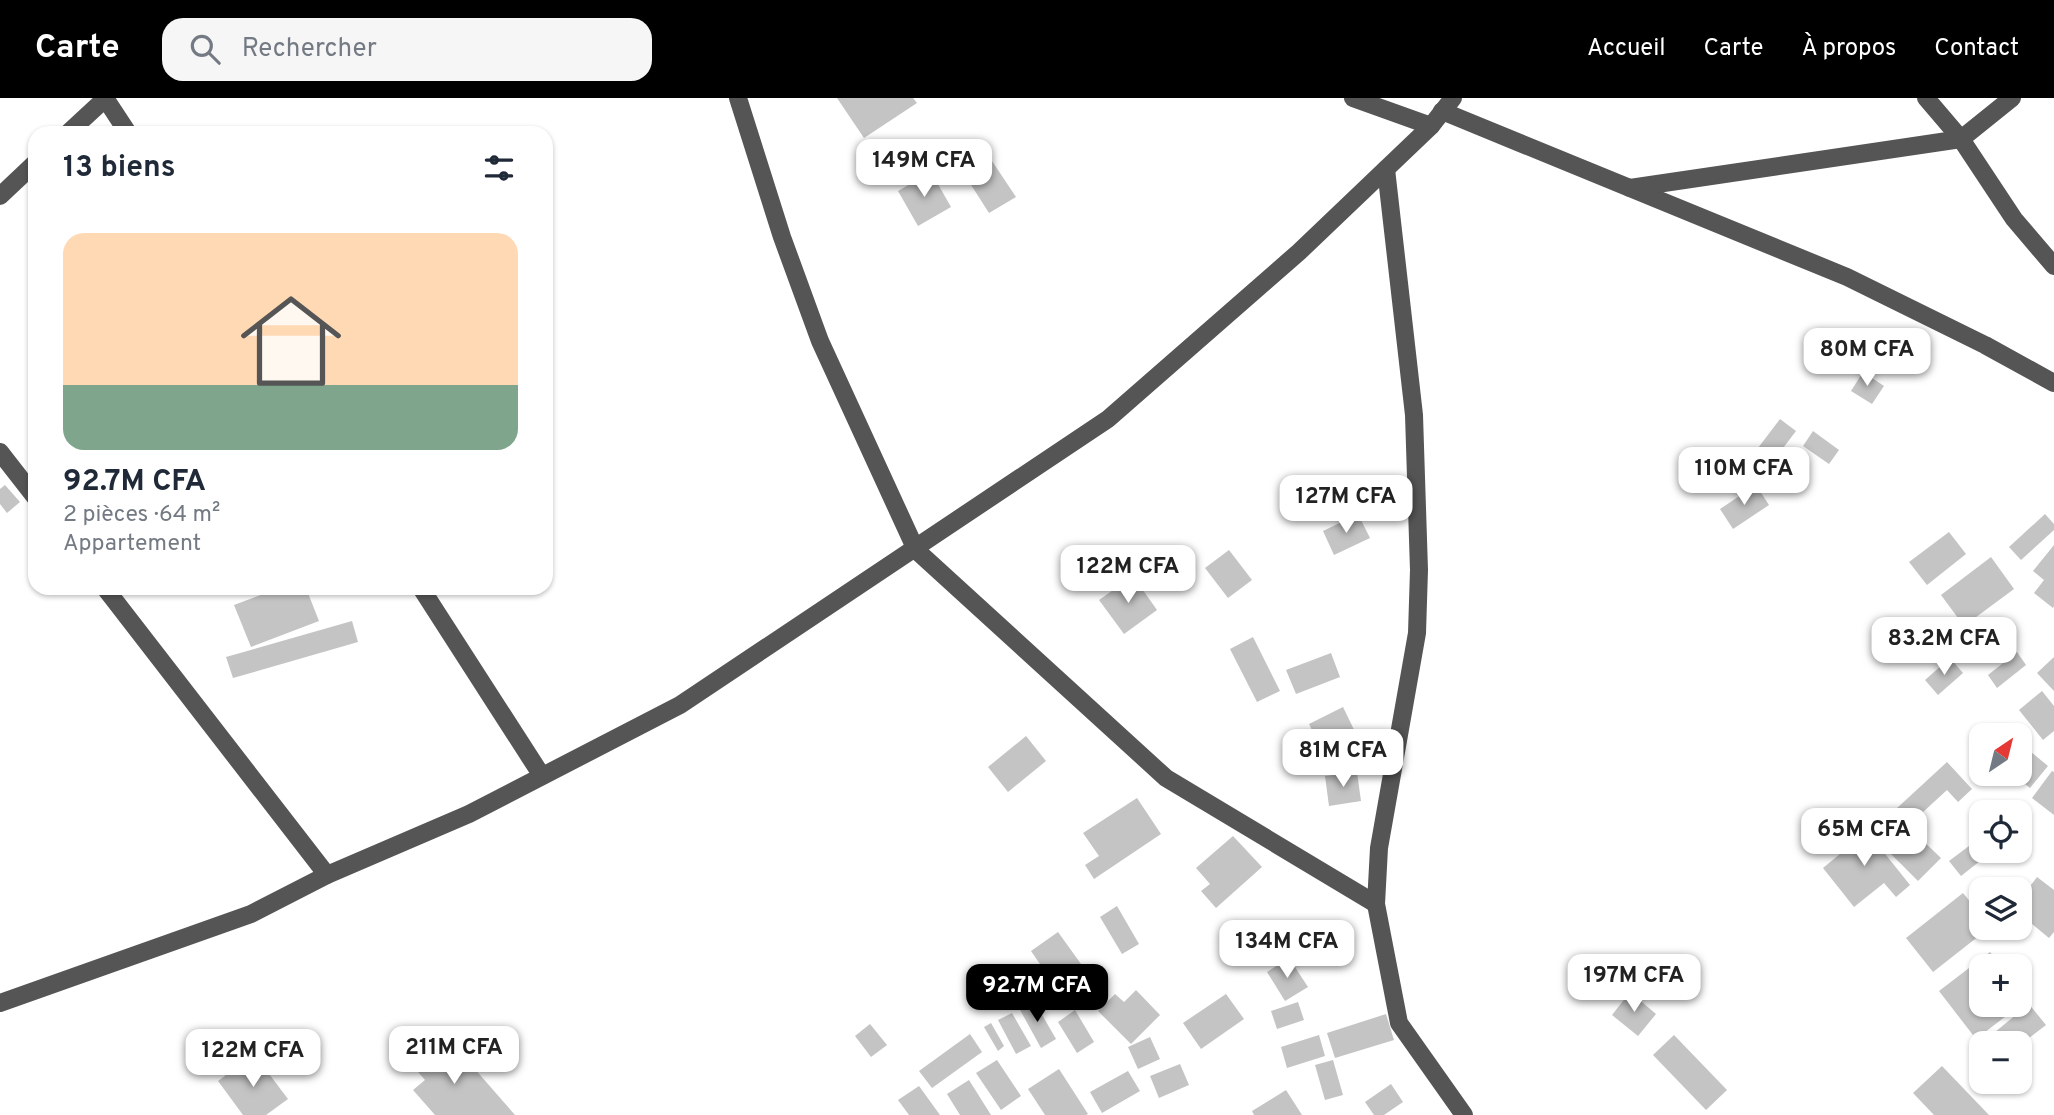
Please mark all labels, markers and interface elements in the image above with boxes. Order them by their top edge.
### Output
search box [162,18,652,81]
text: Carte [35,28,120,70]
icon: search [186,30,224,68]
text: Rechercher [242,33,377,66]
text: Accueil [1587,34,1666,64]
text: Carte [1704,34,1763,64]
text: À propos [1801,34,1896,64]
text: Contact [1934,34,2019,64]
pin: 149M CFA [852,140,996,199]
text: 149M CFA [872,147,976,176]
icon: filters [480,149,518,187]
text: 13 biens [63,150,176,187]
icon: home [228,278,354,404]
pin: 80M CFA [1802,328,1932,388]
text: 80M CFA [1820,336,1914,365]
pin: 110M CFA [1672,448,1816,507]
text: 110M CFA [1694,455,1794,484]
text: 92.7M CFA [63,464,206,501]
pin: 127M CFA [1274,476,1418,535]
text: 127M CFA [1296,483,1396,512]
text: 2 pièces · 64 m² [63,501,220,530]
text: Appartement [63,530,201,559]
pin: 122M CFA [1056,546,1200,605]
text: 122M CFA [1077,553,1179,582]
pin: 83.2M CFA [1864,618,2024,677]
text: 83.2M CFA [1888,625,2000,654]
north arrow [1969,723,2032,786]
map controls [1969,723,2032,1094]
pin: 81M CFA [1278,730,1408,789]
text: 81M CFA [1298,737,1388,766]
button: locate [1969,800,2032,863]
pin: 65M CFA [1799,808,1929,868]
text: 65M CFA [1817,816,1911,845]
button: layers [1969,877,2032,940]
pin: 134M CFA [1215,920,1359,980]
text: 134M CFA [1235,928,1339,957]
pin: 197M CFA [1562,954,1706,1014]
button: + [1969,954,2032,1017]
text: 197M CFA [1584,962,1684,991]
pin: 92.7M CFA [957,964,1117,1024]
text: 92.7M CFA [982,972,1092,1001]
pin: 211M CFA [382,1026,526,1086]
pin: 122M CFA [181,1030,325,1089]
button: − [1969,1031,2032,1094]
text: 211M CFA [405,1034,503,1063]
text: 122M CFA [202,1037,304,1066]

